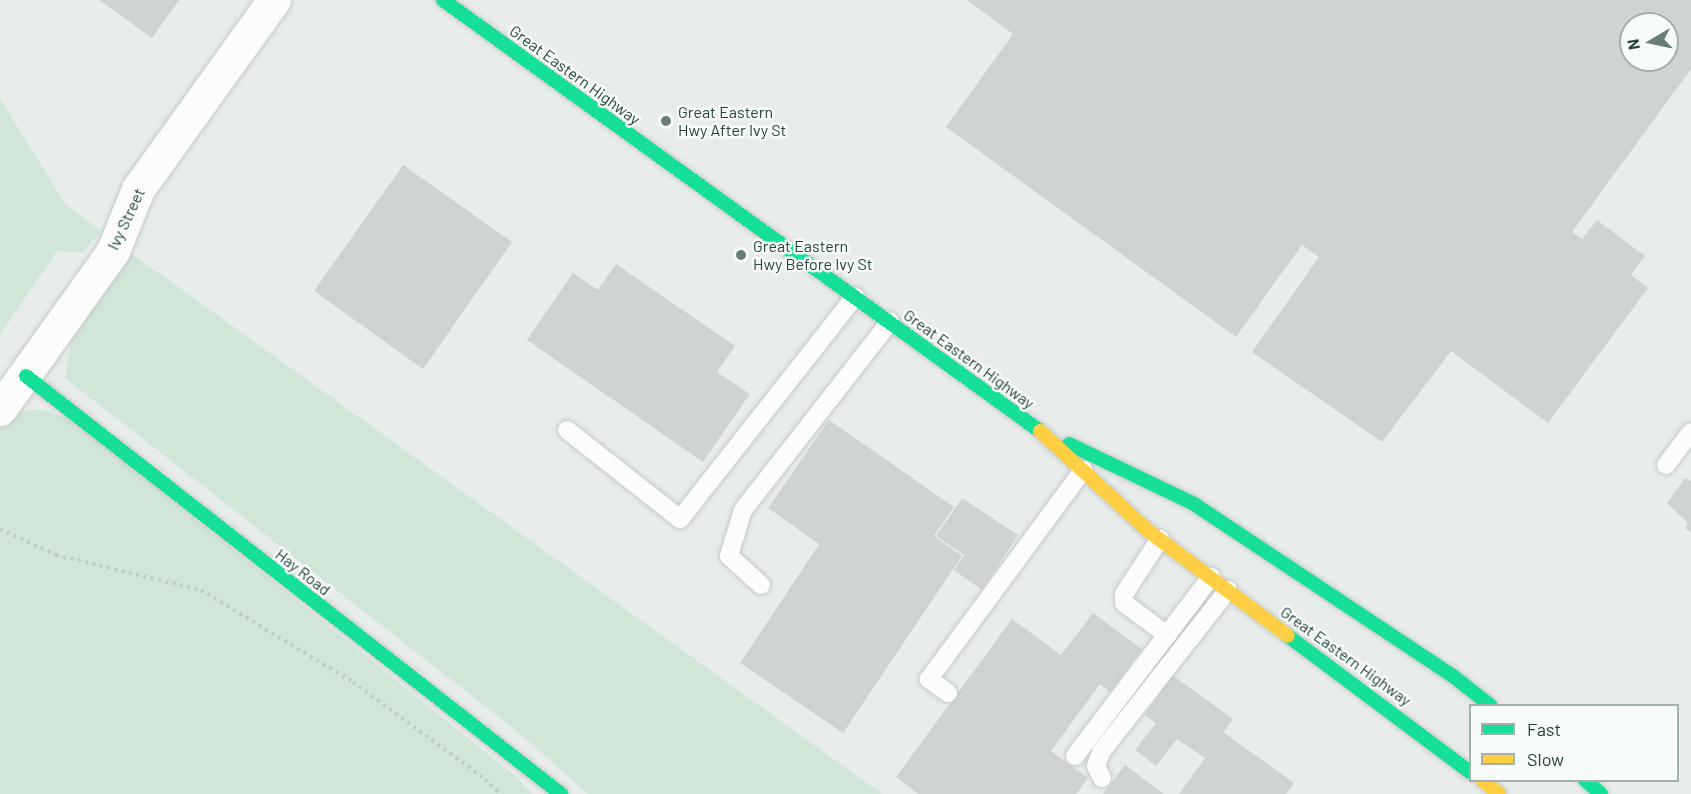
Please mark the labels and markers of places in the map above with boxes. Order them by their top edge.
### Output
place label: Great Eastern Hwy After Ivy St [678,102,786,140]
marker: Great Eastern Hwy After Ivy St [659,114,673,128]
place label: Great Eastern Hwy Before Ivy St [753,236,873,274]
marker: Great Eastern Hwy Before Ivy St [734,248,748,262]

